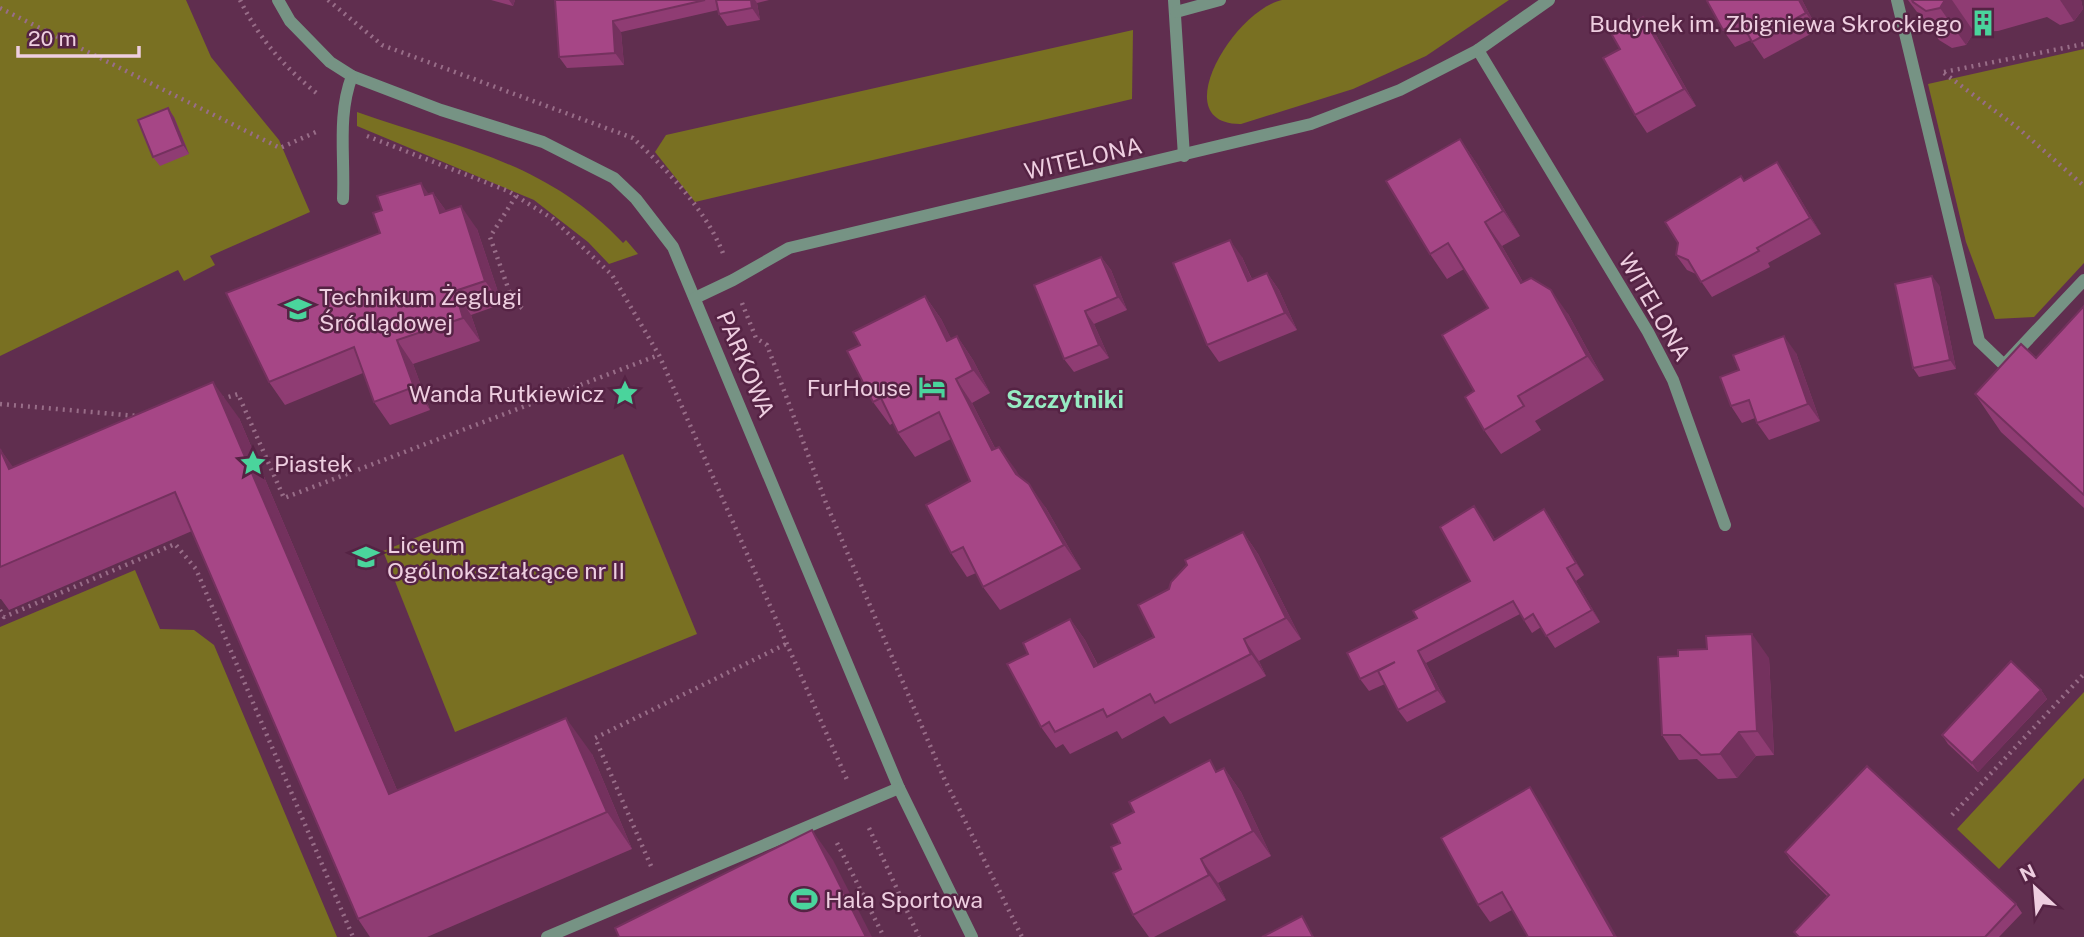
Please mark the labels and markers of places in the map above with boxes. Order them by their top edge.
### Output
building icon: Budynek im. Zbigniewa Skrockiego [1968,8,1998,38]
place label: Budynek im. Zbigniewa Skrockiego [1589,10,1962,37]
place label: Technikum Żeglugi Śródlądowej [319,283,522,336]
school or university icon: Technikum Żeglugi Śródlądowej [283,294,313,324]
hotel icon: FurHouse [917,372,947,402]
place label: FurHouse [807,374,911,401]
place icon: Wanda Rutkiewicz [610,378,640,408]
place label: Wanda Rutkiewicz [409,380,604,407]
place icon: Piastek [238,448,268,478]
place label: Piastek [274,450,353,477]
place label: Liceum Ogólnokształcące nr II [387,531,625,584]
school or university icon: Liceum Ogólnokształcące nr II [351,542,381,572]
sports icon: Hala Sportowa [789,884,819,914]
place label: Hala Sportowa [825,886,983,913]

